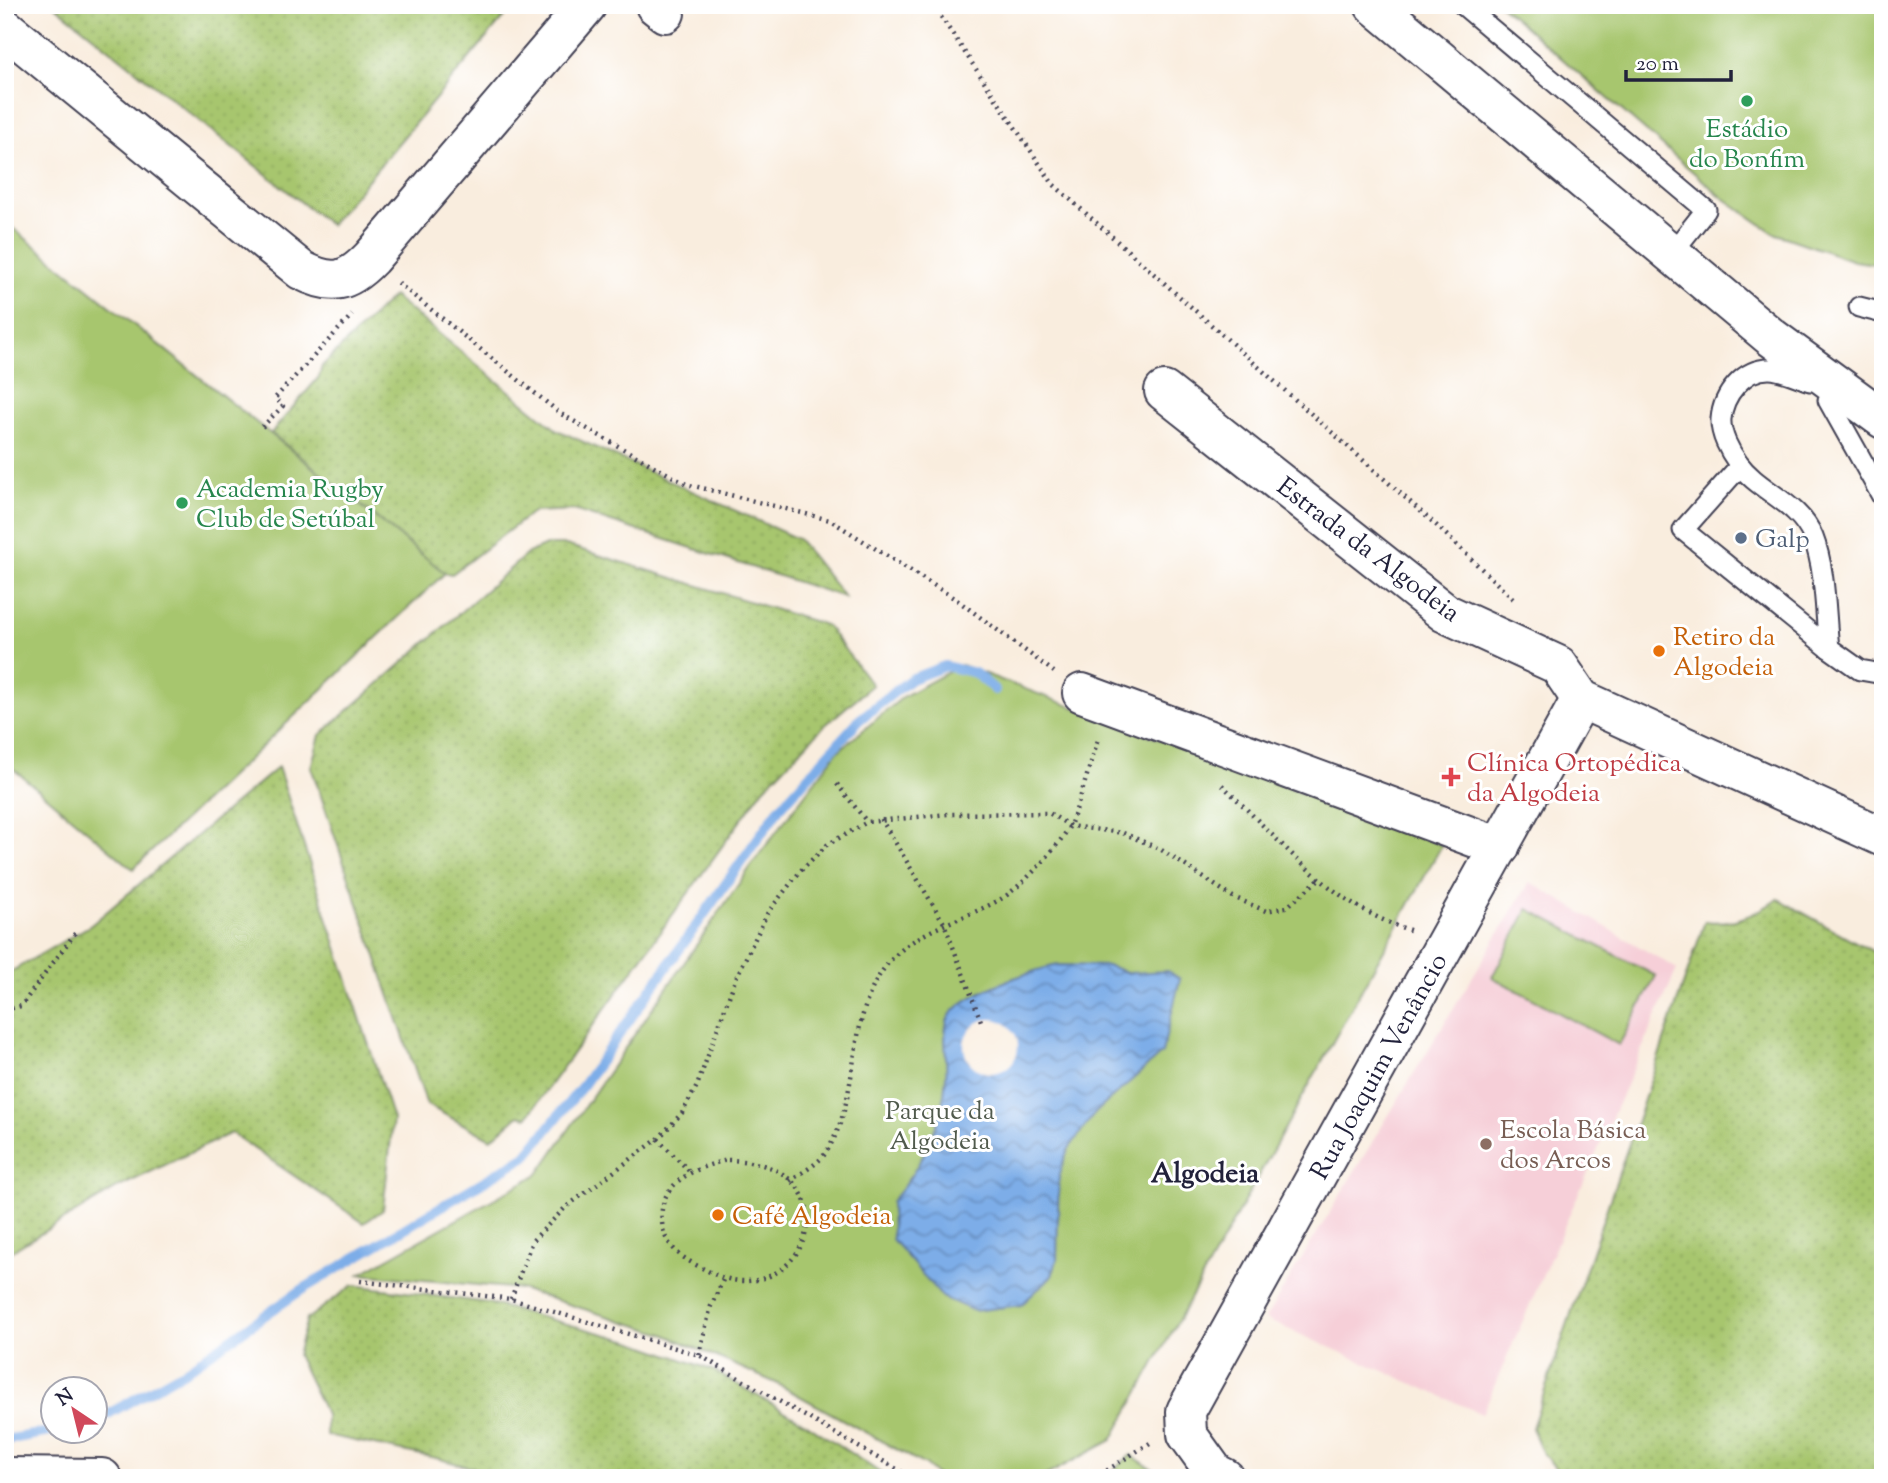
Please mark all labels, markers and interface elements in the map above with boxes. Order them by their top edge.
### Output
scale bar [1626,38,1730,82]
text: 20 m [1636,50,1679,80]
marker: Estádio do Bonfim [1739,93,1755,109]
place label: Estádio do Bonfim [1689,112,1805,179]
street label: Estrada da Algodeia [1268,470,1467,632]
place label: Academia Rugby Club de Setúbal [196,472,384,539]
marker: Academia Rugby Club de Setúbal [174,495,190,511]
place label: Galp [1755,522,1810,559]
marker: Galp [1733,530,1749,546]
place label: Retiro da Algodeia [1673,620,1775,687]
marker: Retiro da Algodeia [1651,643,1667,659]
place label: Clínica Ortopédica da Algodeia [1467,746,1682,813]
marker: Clínica Ortopédica da Algodeia [1441,767,1461,787]
street label: Rua Joaquim Venâncio [1303,947,1458,1187]
park label: Parque da Algodeia [885,1094,995,1161]
place label: Escola Básica dos Arcos [1500,1113,1646,1180]
marker: Escola Básica dos Arcos [1478,1136,1494,1152]
district label: Algodeia [1151,1155,1259,1195]
place label: Café Algodeia [732,1199,891,1236]
marker: Café Algodeia [710,1207,726,1223]
north arrow [38,1374,108,1444]
text: N [52,1383,80,1414]

